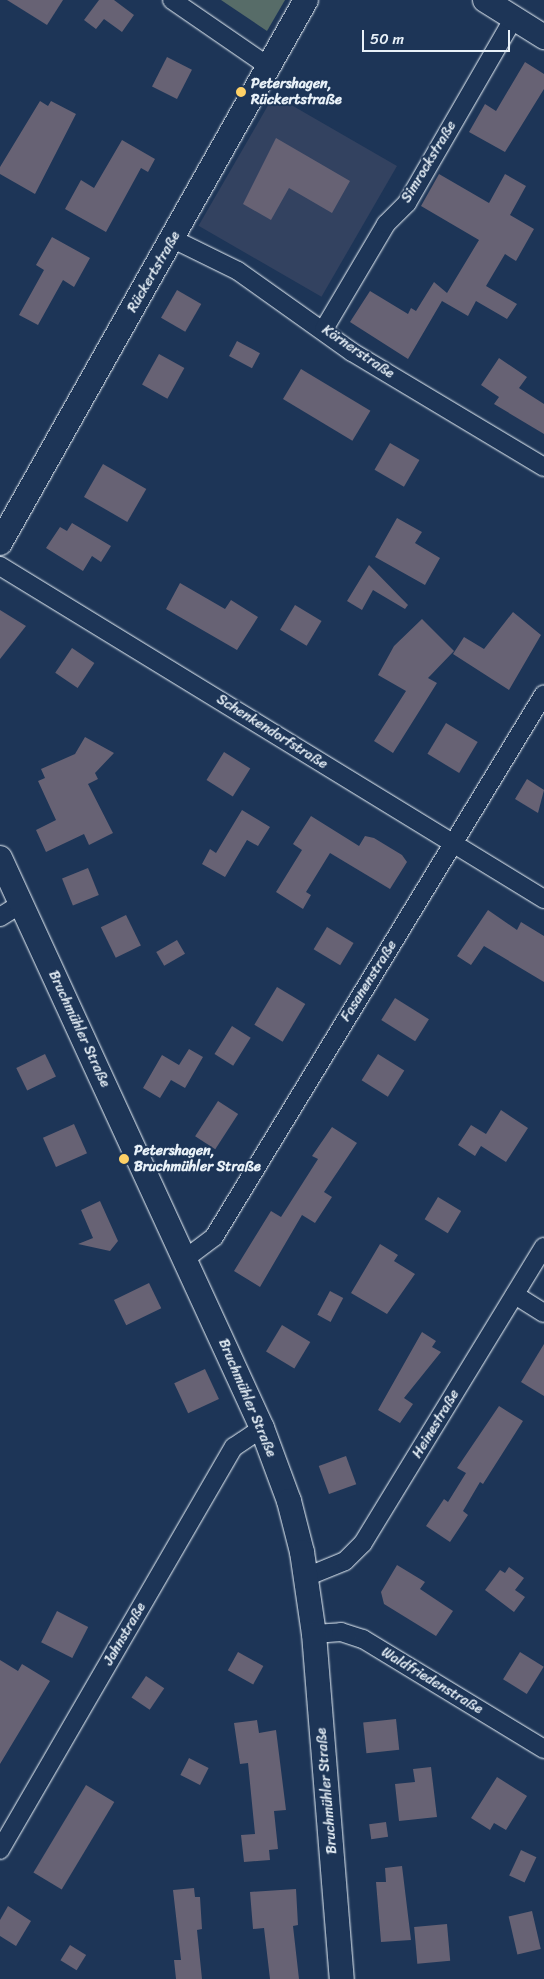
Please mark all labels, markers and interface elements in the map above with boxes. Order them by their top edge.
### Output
scale bar [364,20,512,52]
text: 50 m [370,26,404,52]
place label: Petershagen, Rückertstraße [251,76,342,108]
marker: Petershagen, Rückertstraße [235,86,247,98]
street label: Simrockstraße [398,118,460,206]
street label: Rückertstraße [124,229,184,315]
street label: Körnerstraße [319,322,397,382]
street label: Schenkendorfstraße [213,691,331,773]
street label: Fasanenstraße [337,937,401,1025]
street label: Bruchmühler Straße [45,968,113,1090]
place label: Petershagen, Bruchmühler Straße [134,1143,261,1176]
marker: Petershagen, Bruchmühler Straße [118,1153,130,1165]
street label: Bruchmühler Straße [214,1336,280,1460]
street label: Heinestraße [409,1387,463,1461]
street label: Jahnstraße [100,1600,150,1668]
street label: Waldfriedenstraße [378,1644,486,1718]
street label: Bruchmühler Straße [313,1727,341,1855]

